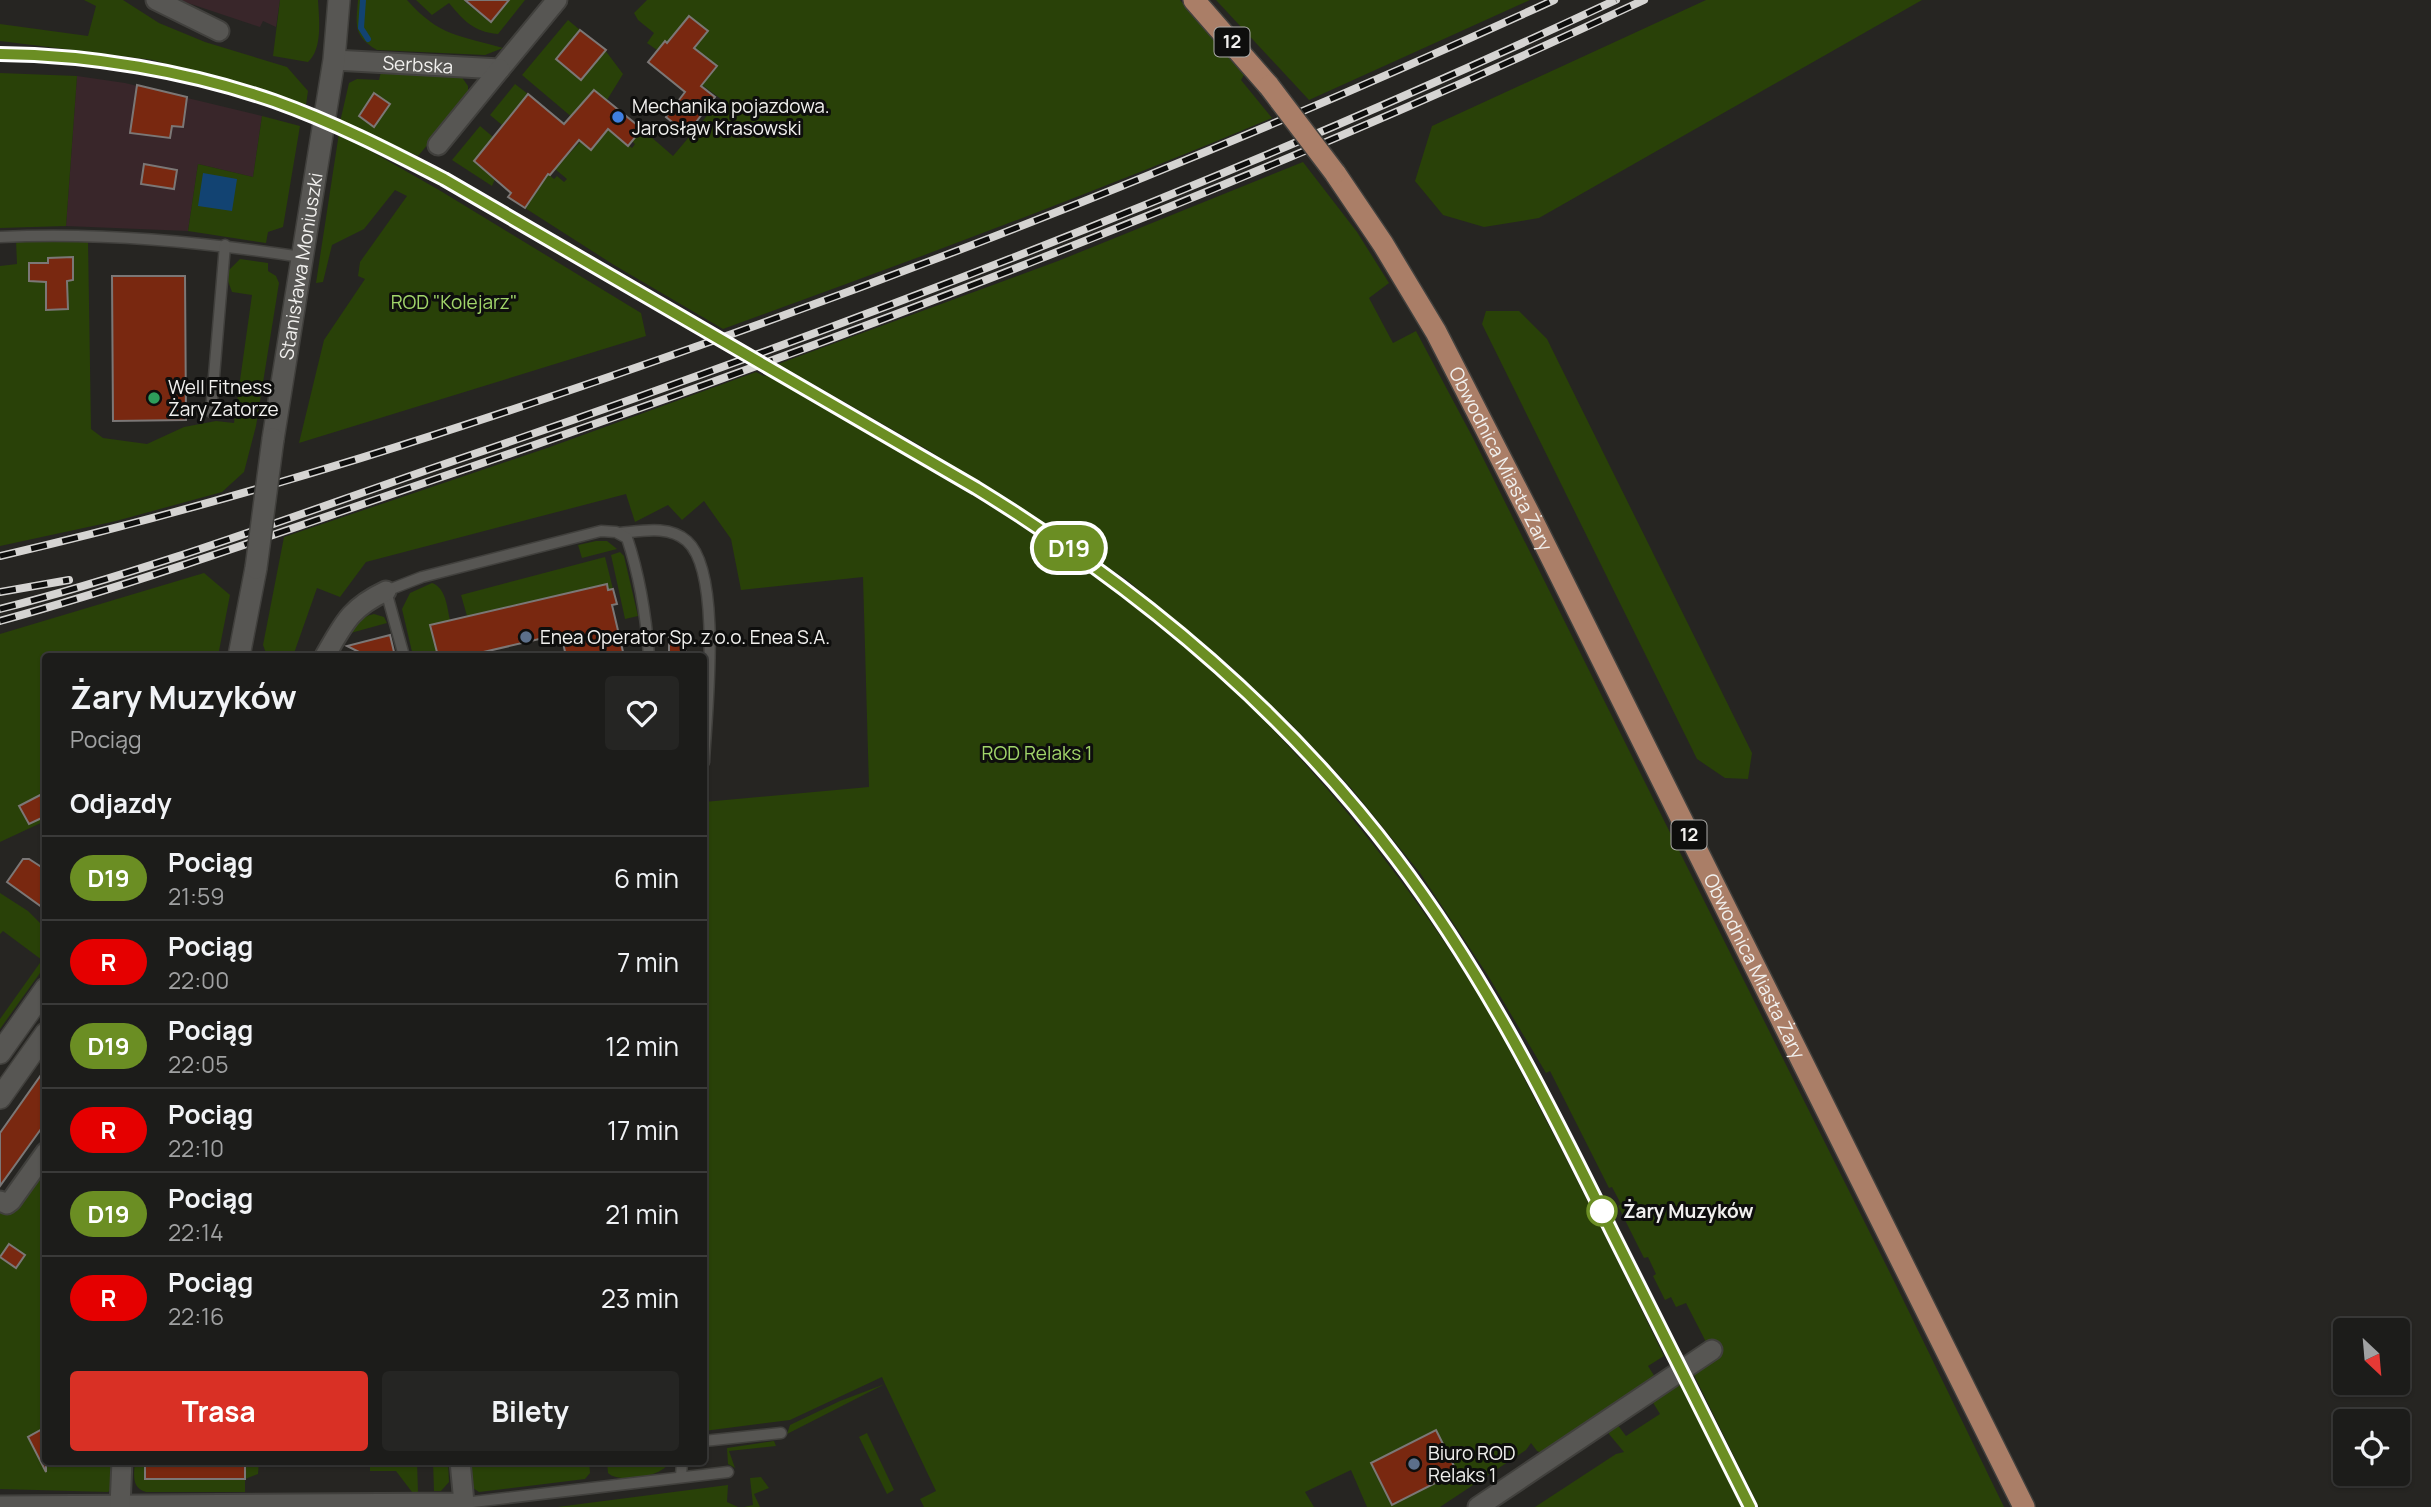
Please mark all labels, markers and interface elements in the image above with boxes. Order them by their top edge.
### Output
road number: 12 [1214,28,1250,56]
street label: Serbska [382,50,454,79]
place label: Mechanika pojazdowa. Jarosłąw Krasowski [632,93,830,141]
marker: Mechanika pojazdowa. Jarosłąw Krasowski [610,109,626,125]
street label: Stanisława Moniuszki [273,171,329,362]
park label: ROD "Kolejarz" [391,289,517,315]
street label: Obwodnica Miasta Żary [1443,362,1559,556]
place label: Well Fitness Żary Zatorze [168,374,279,422]
marker: Well Fitness Żary Zatorze [146,390,162,406]
line badge: D19 [1029,525,1109,571]
text: D19 [1048,531,1090,564]
place label: Enea Operator Sp. z o.o. Enea S.A. [540,624,830,650]
marker: Enea Operator Sp. z o.o. Enea S.A. [518,629,534,645]
text: Żary Muzyków [70,674,297,719]
button: heart [605,676,679,750]
text: Pociąg [70,723,142,755]
park label: ROD Relaks 1 [982,740,1092,766]
text: Odjazdy [70,785,171,821]
road number: 12 [1672,820,1706,850]
text: Pociąg [168,844,253,880]
text: 6 min [614,860,679,896]
text: D19 [87,861,130,894]
street label: Obwodnica Miasta Żary [1698,869,1812,1063]
text: 21:59 [168,880,225,912]
text: Pociąg [168,928,253,964]
text: 7 min [617,944,679,980]
text: R [101,945,116,978]
text: 22:00 [168,964,229,996]
text: Pociąg [168,1012,253,1048]
text: 12 min [605,1028,679,1064]
text: D19 [87,1029,130,1062]
text: 22:05 [168,1048,228,1080]
text: Pociąg [168,1096,253,1132]
text: 17 min [607,1112,679,1148]
text: R [101,1113,116,1146]
text: 22:10 [168,1132,224,1164]
text: Pociąg [168,1180,253,1216]
text: 21 min [605,1196,679,1232]
marker: Żary Muzyków [1587,1196,1617,1226]
text: D19 [87,1197,130,1230]
place label: Żary Muzyków [1623,1198,1754,1224]
text: 22:14 [168,1216,224,1248]
text: Pociąg [168,1264,253,1300]
text: 23 min [601,1280,679,1316]
text: R [101,1281,116,1314]
text: 22:16 [168,1300,224,1332]
north arrow [2333,1318,2410,1395]
map controls [2333,1318,2410,1486]
button: Trasa [70,1371,368,1451]
button: Bilety [382,1371,679,1451]
button: locate [2333,1409,2410,1486]
place label: Biuro ROD Relaks 1 [1428,1440,1516,1488]
marker: Biuro ROD Relaks 1 [1406,1456,1422,1472]

